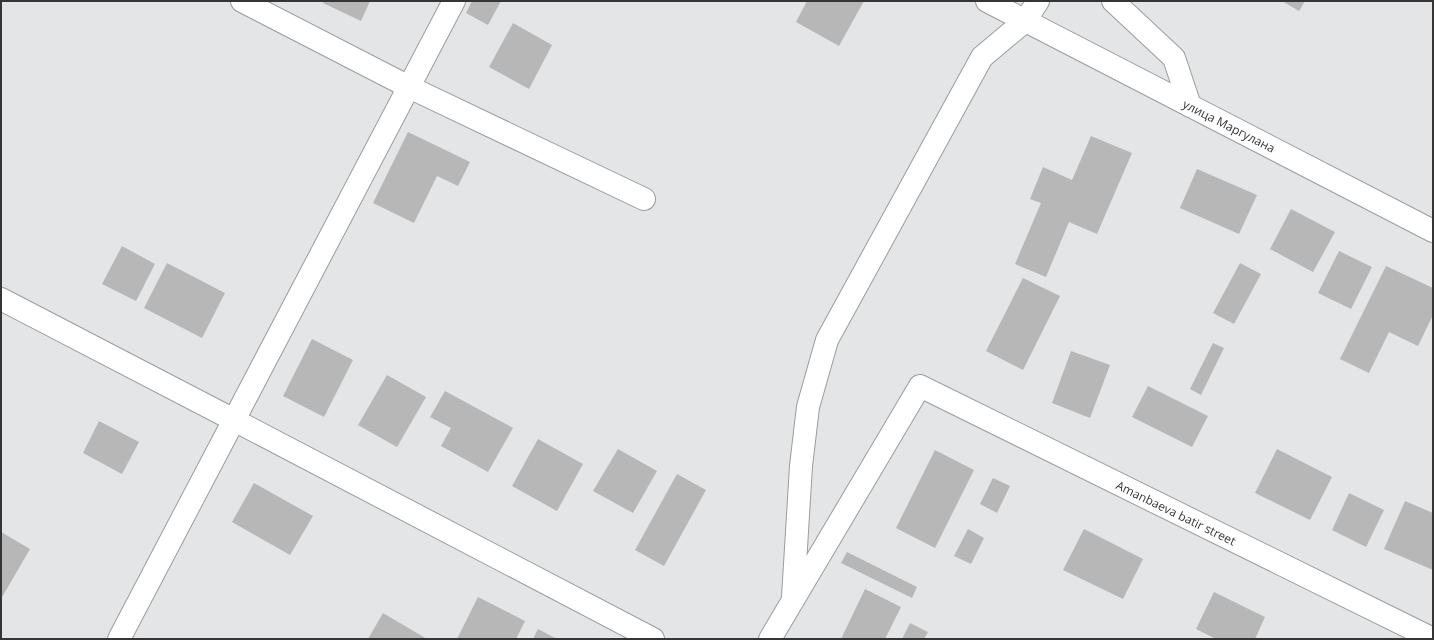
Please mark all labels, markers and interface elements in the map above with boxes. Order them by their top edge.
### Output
street label: улица Маргулана [1180,95,1278,157]
street label: Amanbaeva batir street [1113,477,1239,549]

